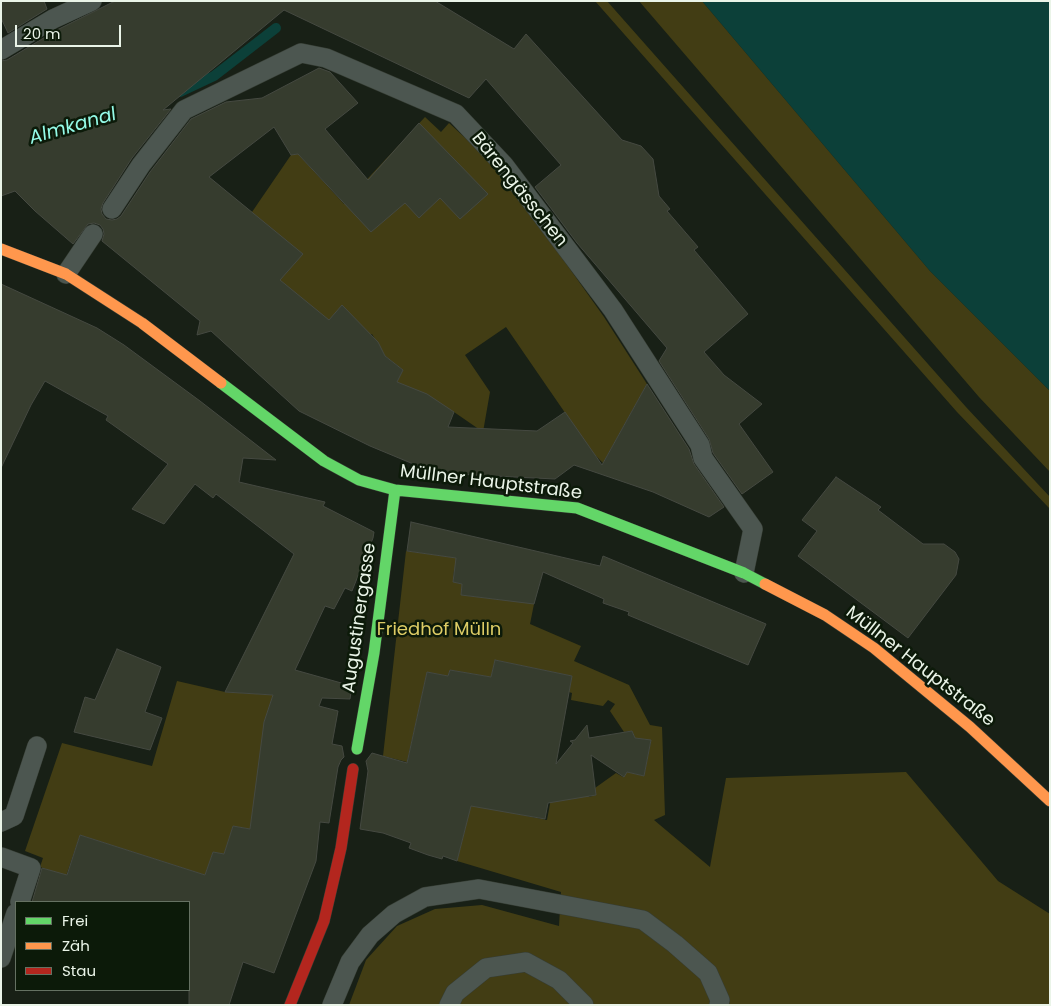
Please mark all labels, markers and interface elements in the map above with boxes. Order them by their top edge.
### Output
scale bar [18,15,124,47]
text: 20 m [23,23,61,44]
water label: Almkanal [27,104,119,150]
street label: Bärengässchen [466,128,572,252]
street label: Müllner Hauptstraße [399,461,583,505]
street label: Augustinergasse [339,542,381,694]
street label: Müllner Hauptstraße [841,602,999,732]
park label: Friedhof Mülln [377,619,501,641]
legend [15,901,190,991]
text: Frei [62,910,88,931]
text: Zäh [62,935,90,956]
text: Stau [62,960,96,981]

